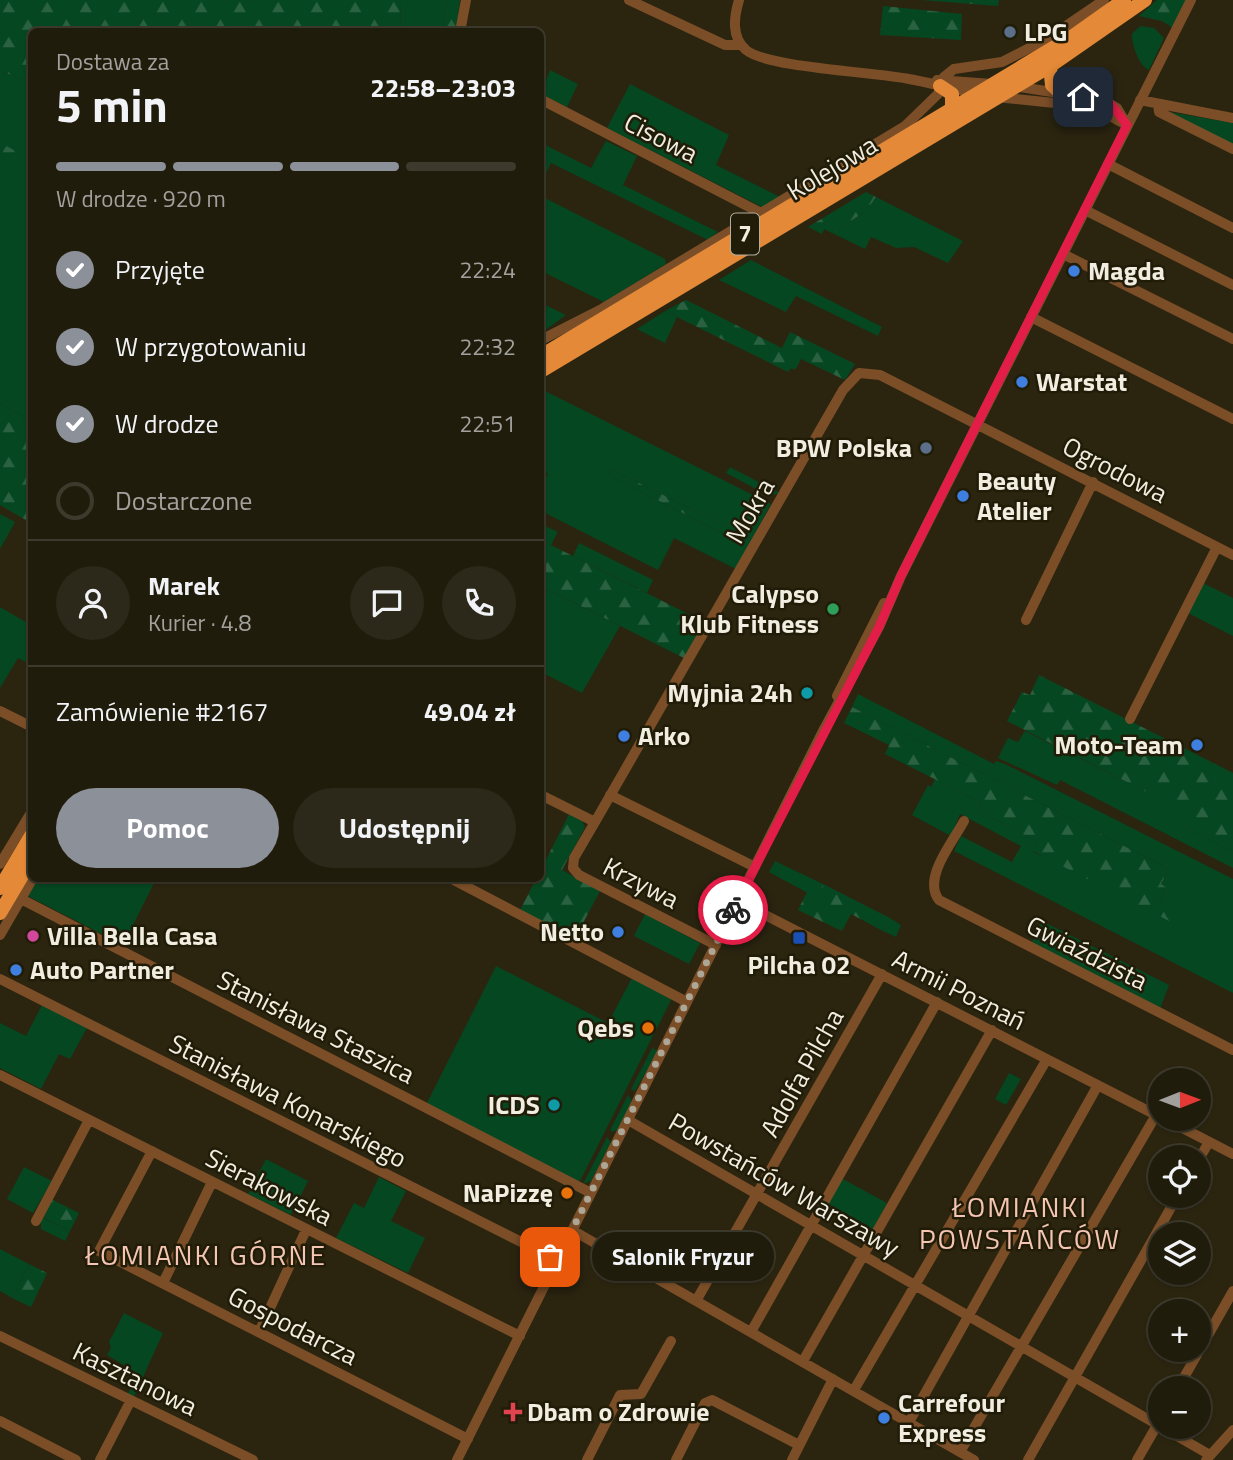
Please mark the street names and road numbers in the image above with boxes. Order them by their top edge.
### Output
street label: Cisowa [618,102,705,173]
street label: Kolejowa [779,125,884,210]
road number: 7 [731,214,759,255]
street label: Ogrodowa [1056,427,1174,513]
street label: Mokra [715,471,784,551]
street label: Krzywa [596,847,686,918]
street label: Gwiaździsta [1020,905,1155,1000]
street label: Armii Poznań [886,939,1033,1040]
street label: Stanisława Staszica [211,960,422,1093]
street label: Adolfa Pilcha [750,1001,853,1144]
street label: Stanisława Konarskiego [163,1024,414,1177]
street label: Powstańców Warszawy [661,1102,907,1267]
street label: Sierakowska [199,1138,339,1235]
street label: Gospodarcza [222,1276,365,1375]
street label: Kasztanowa [66,1332,204,1425]

